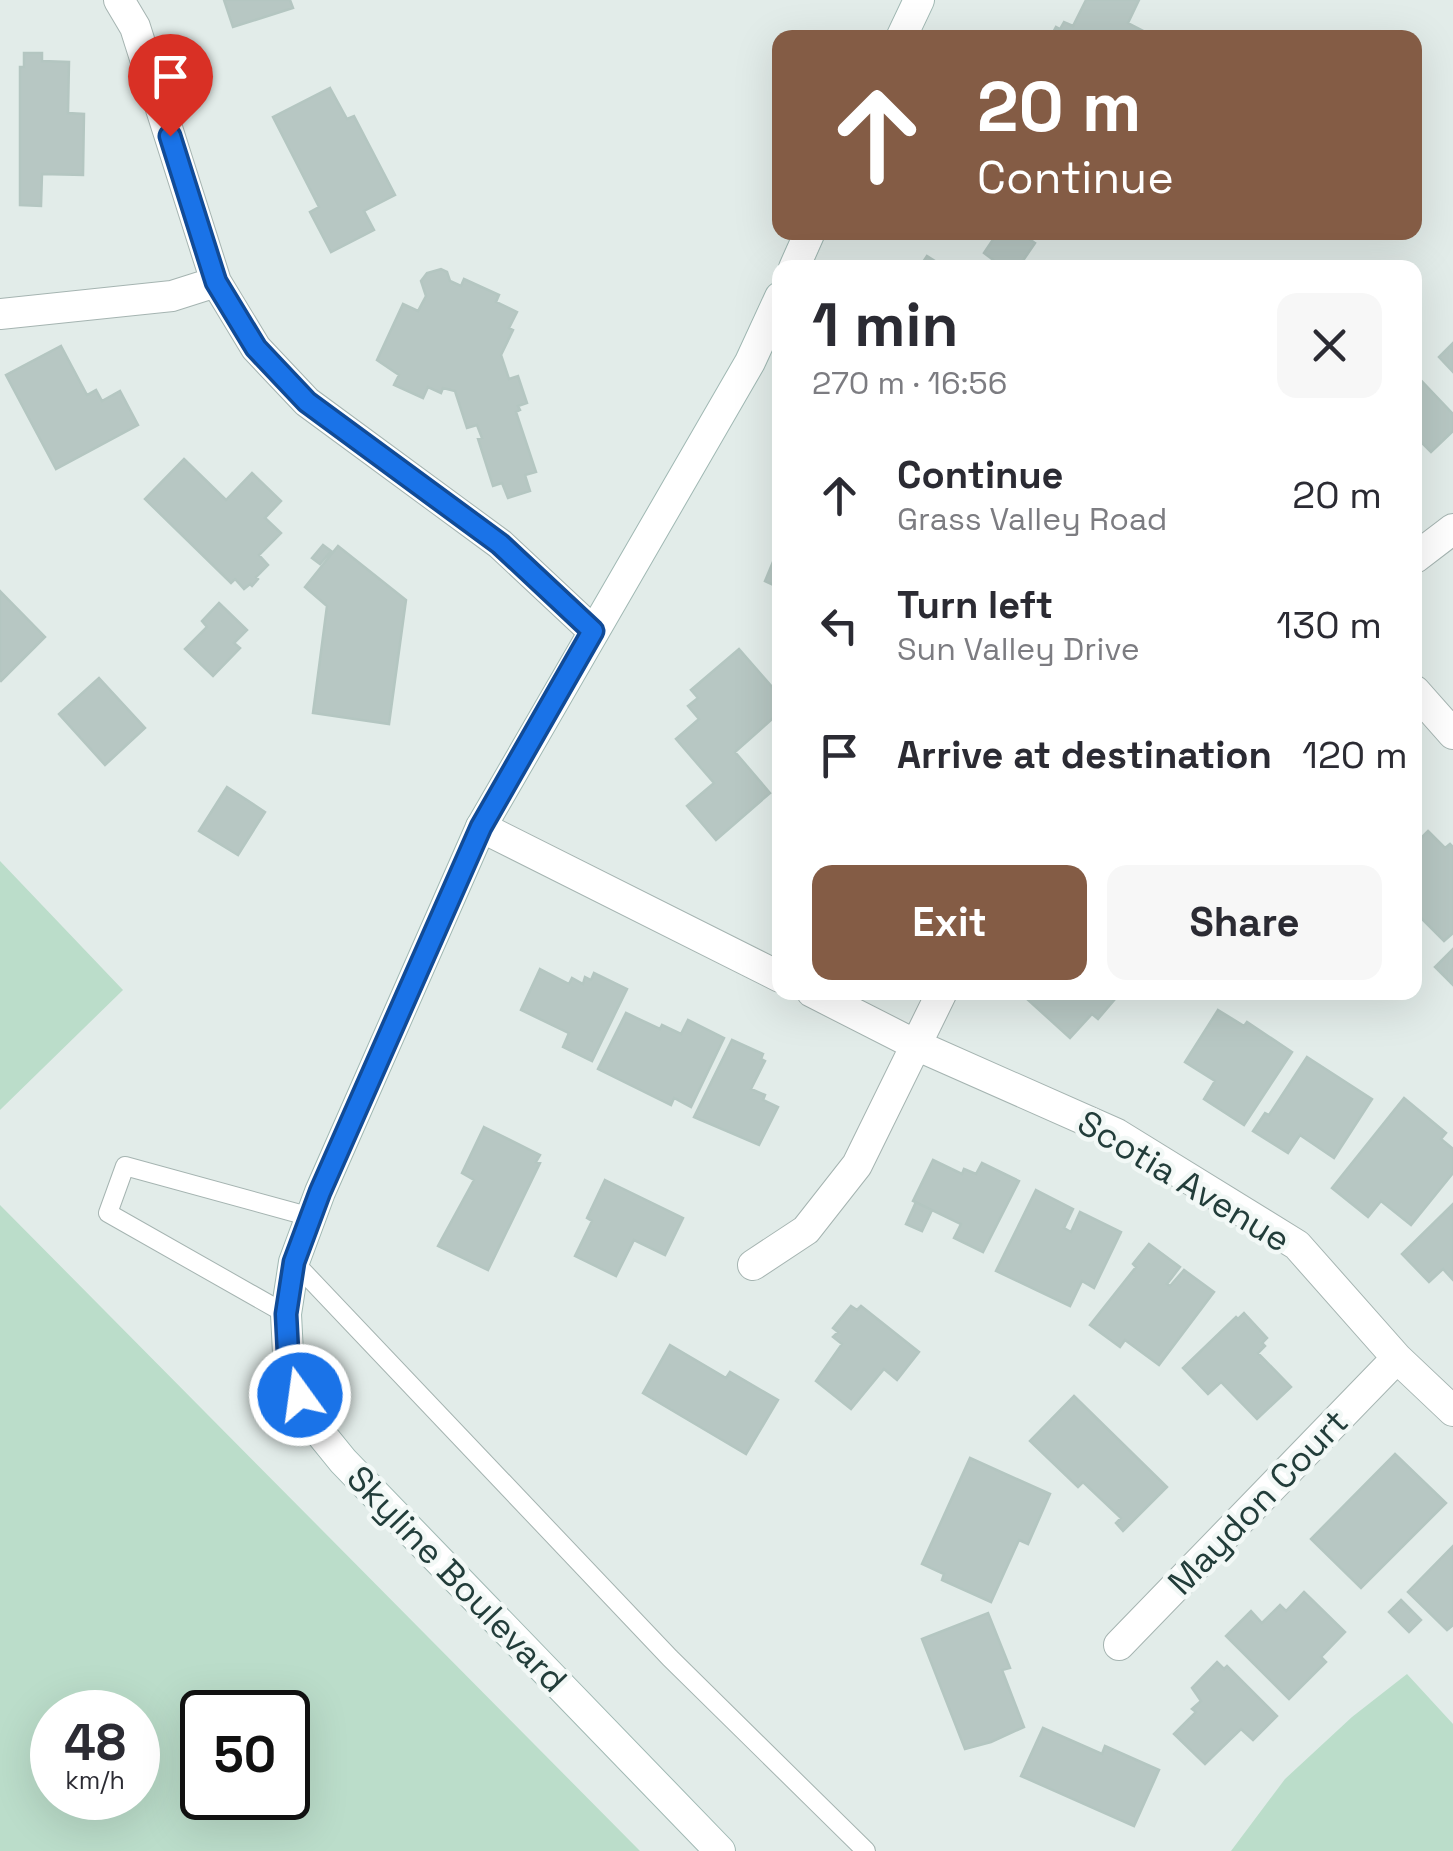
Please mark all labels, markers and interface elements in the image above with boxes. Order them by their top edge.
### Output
pin [128,34,213,137]
icon: arrive [143,49,198,104]
text: 20 m [977,62,1142,151]
icon: ahead [812,70,942,200]
text: Continue [977,149,1174,206]
text: 1 min [812,287,959,364]
button: close [1277,293,1382,398]
text: 270 m · 16:56 [812,363,1007,403]
text: Continue [897,451,1063,499]
icon: ahead [812,468,867,523]
text: 20 m [1292,471,1382,519]
text: Grass Valley Road [897,499,1167,539]
text: Turn left [897,581,1053,629]
icon: left [812,598,867,653]
text: 130 m [1276,601,1382,649]
text: Sun Valley Drive [897,629,1140,669]
icon: arrive [812,728,867,783]
text: Arrive at destination [897,731,1272,779]
text: 120 m [1302,731,1408,779]
button: Exit [812,865,1087,980]
button: Share [1107,865,1382,980]
street label: Scotia Avenue [1070,1100,1298,1262]
position arrow [248,1343,352,1447]
street label: Maydon Court [1159,1400,1357,1604]
street label: Skyline Boulevard [338,1456,576,1702]
speed limit sign: 50 [180,1690,310,1820]
text: 48 [64,1711,126,1775]
text: km/h [65,1764,125,1796]

